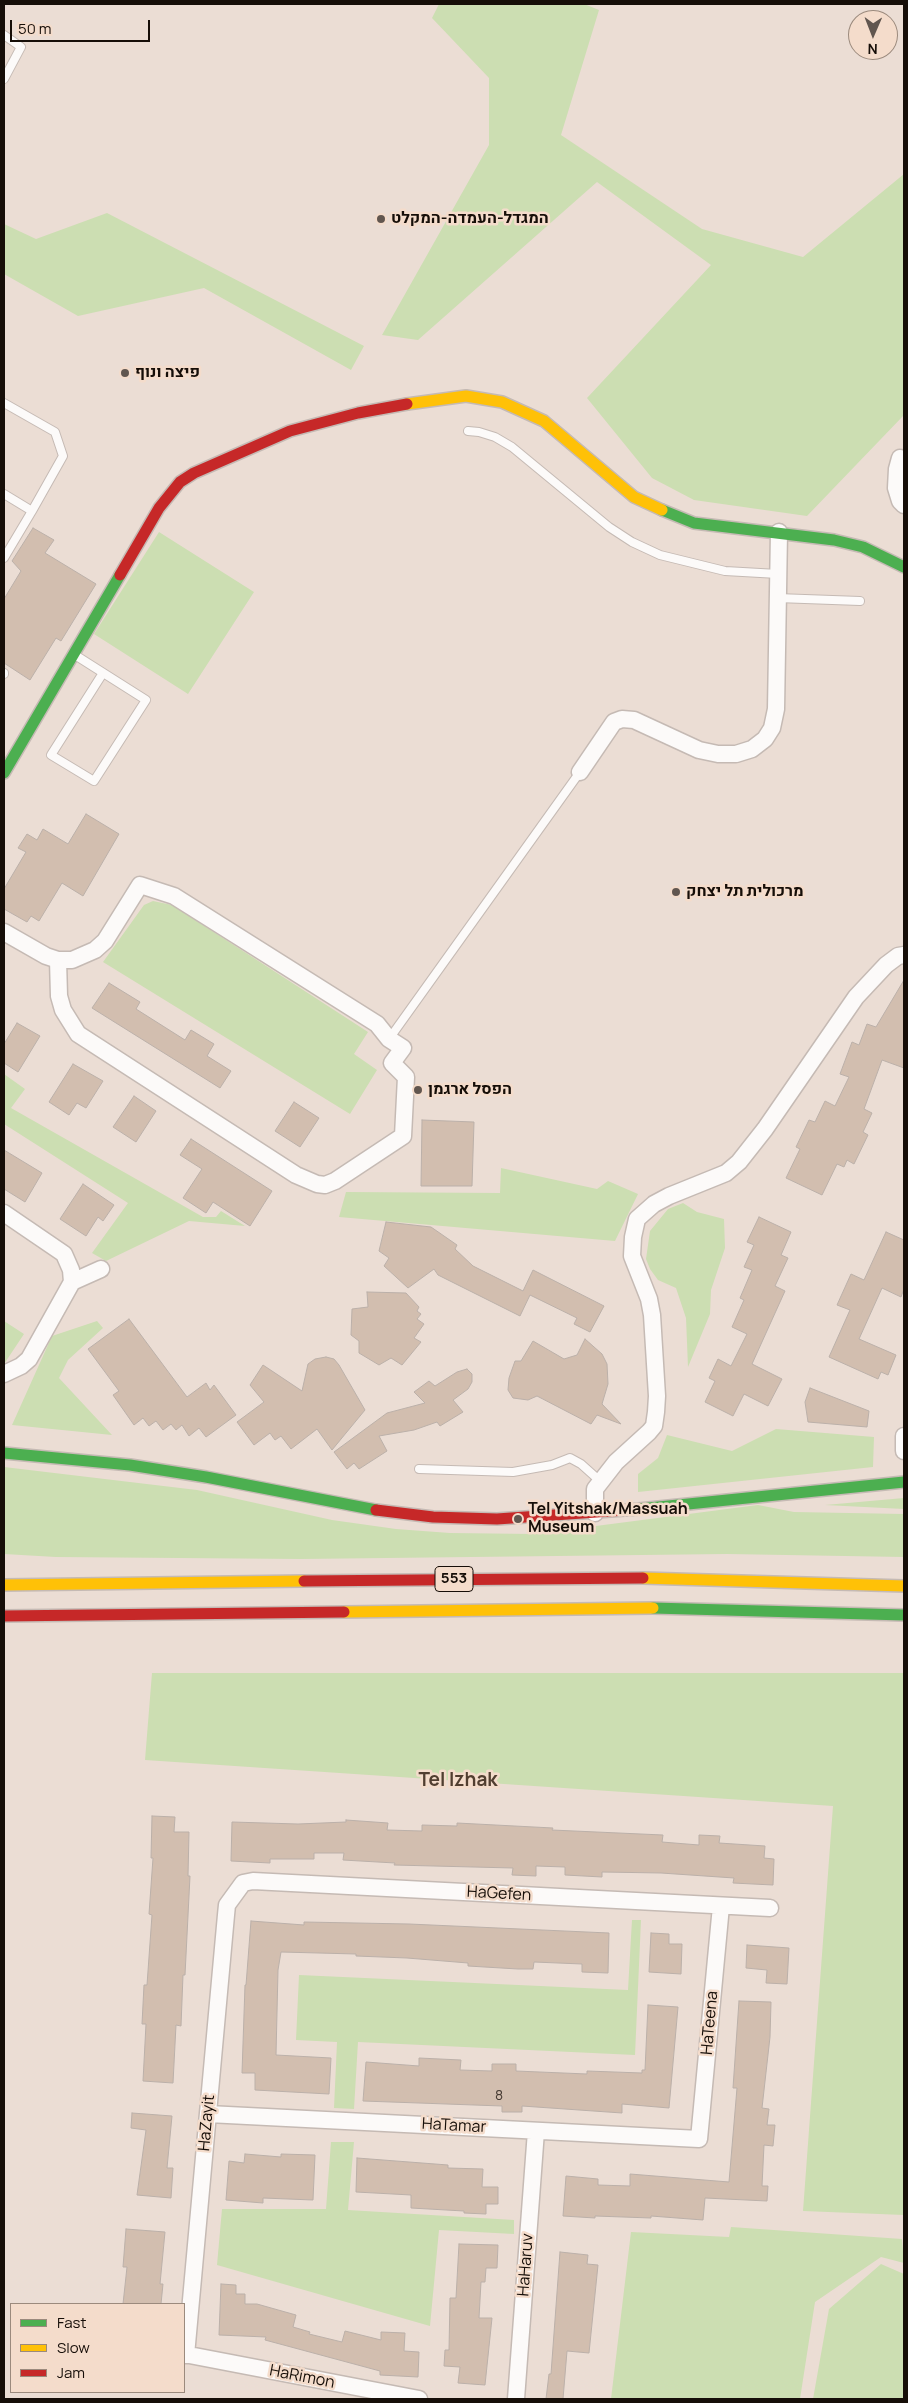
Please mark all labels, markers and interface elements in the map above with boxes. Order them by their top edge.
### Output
scale bar [12,10,152,42]
north arrow [848,10,898,60]
text: 50 m [18,18,52,39]
text: N [868,40,878,59]
place label: המגדל-העמדה-המקלט [391,209,549,229]
marker: המגדל-העמדה-המקלט [375,213,387,225]
place label: פיצה ונוף [135,363,200,383]
marker: פיצה ונוף [119,367,131,379]
place label: מרכולית תל יצחק [686,882,804,902]
marker: מרכולית תל יצחק [670,886,682,898]
place label: הפסל ארגמן [428,1080,512,1100]
marker: הפסל ארגמן [412,1084,424,1096]
place label: Tel Yitshak/Massuah Museum [528,1500,688,1538]
marker: Tel Yitshak/Massuah Museum [512,1513,524,1525]
road number: 553 [435,1566,473,1592]
district label: Tel Izhak [418,1770,498,1792]
street label: HaGefen [466,1883,532,1905]
street label: HaTeena [698,1990,722,2056]
house number: 8 [495,2088,503,2104]
street label: HaZayit [195,2094,219,2152]
street label: HaTamar [421,2115,487,2137]
street label: HaHaruv [514,2233,538,2297]
legend [10,2303,185,2393]
text: Fast [57,2312,86,2333]
text: Slow [57,2337,90,2358]
street label: HaRimon [268,2361,336,2393]
text: Jam [57,2362,85,2383]

